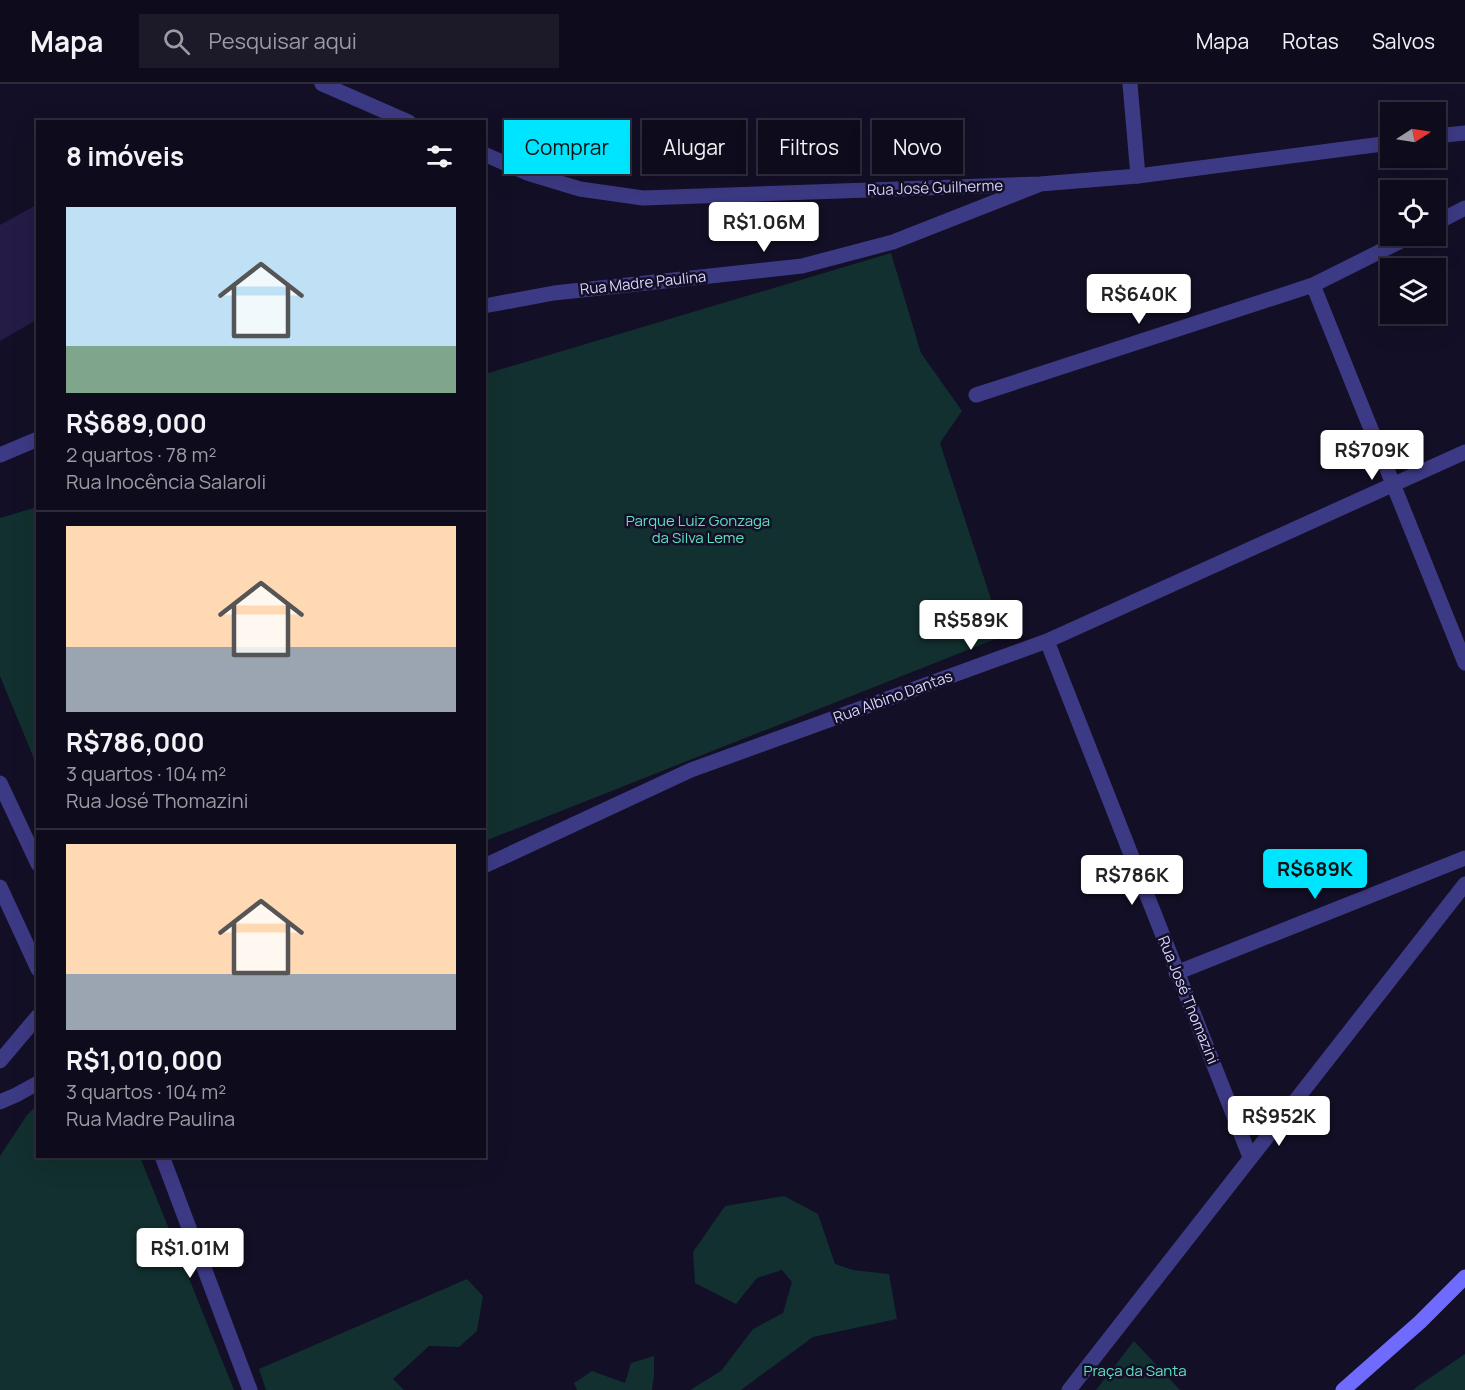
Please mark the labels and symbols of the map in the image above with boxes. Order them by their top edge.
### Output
north arrow [1380,102,1446,168]
street label: Rua José Guilherme [867,175,1004,200]
pin: R$1.06M [709,202,819,253]
street label: Rua Madre Paulina [579,265,707,300]
pin: R$640K [1090,274,1188,325]
pin: R$709K [1323,430,1421,481]
park label: Parque Luiz Gonzaga da Silva Leme [626,510,770,548]
pin: R$589K [922,600,1020,651]
street label: Rua Albino Dantas [830,665,955,728]
pin: R$689K [1266,849,1364,900]
pin: R$786K [1083,855,1181,906]
street label: Rua José Thomazini [1153,932,1224,1067]
pin: R$952K [1230,1096,1328,1147]
pin: R$1.01M [135,1228,245,1279]
park label: Praça da Santa [1083,1360,1187,1381]

